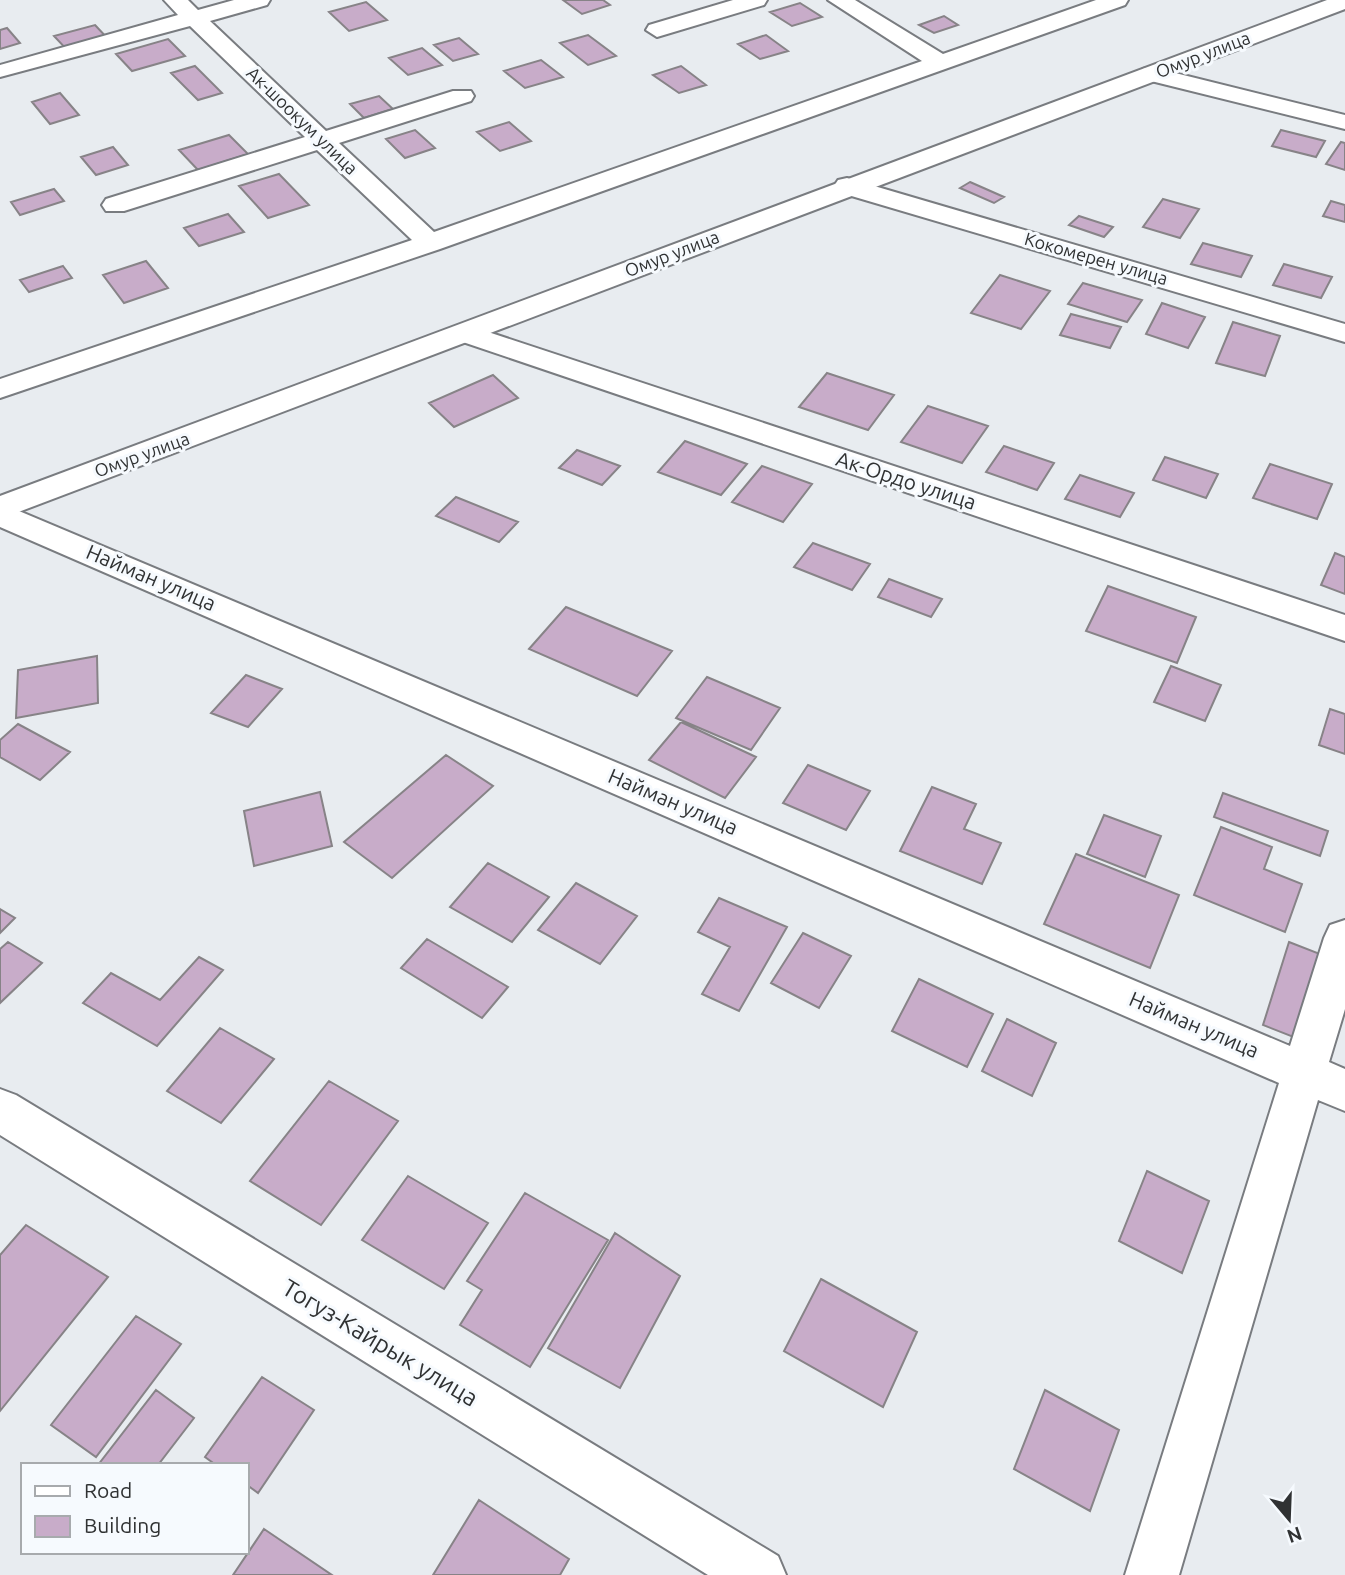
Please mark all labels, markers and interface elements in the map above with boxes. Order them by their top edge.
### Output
street label: Омур улица [1153,27,1253,81]
street label: Ак-шоокум улица [243,62,362,178]
street label: Омур улица [622,226,722,280]
street label: Кокомерен улица [1022,228,1170,288]
street label: Омур улица [91,428,192,480]
street label: Ак-Ордо улица [833,446,979,514]
street label: Найман улица [83,539,220,615]
street label: Найман улица [605,763,742,839]
street label: Найман улица [1126,986,1263,1062]
street label: Тогуз-Кайрык улица [278,1274,483,1412]
legend [21,1463,248,1554]
text: Road [84,1478,132,1502]
north arrow [1254,1484,1324,1554]
text: Building [84,1513,161,1537]
text: N [1284,1522,1305,1548]

